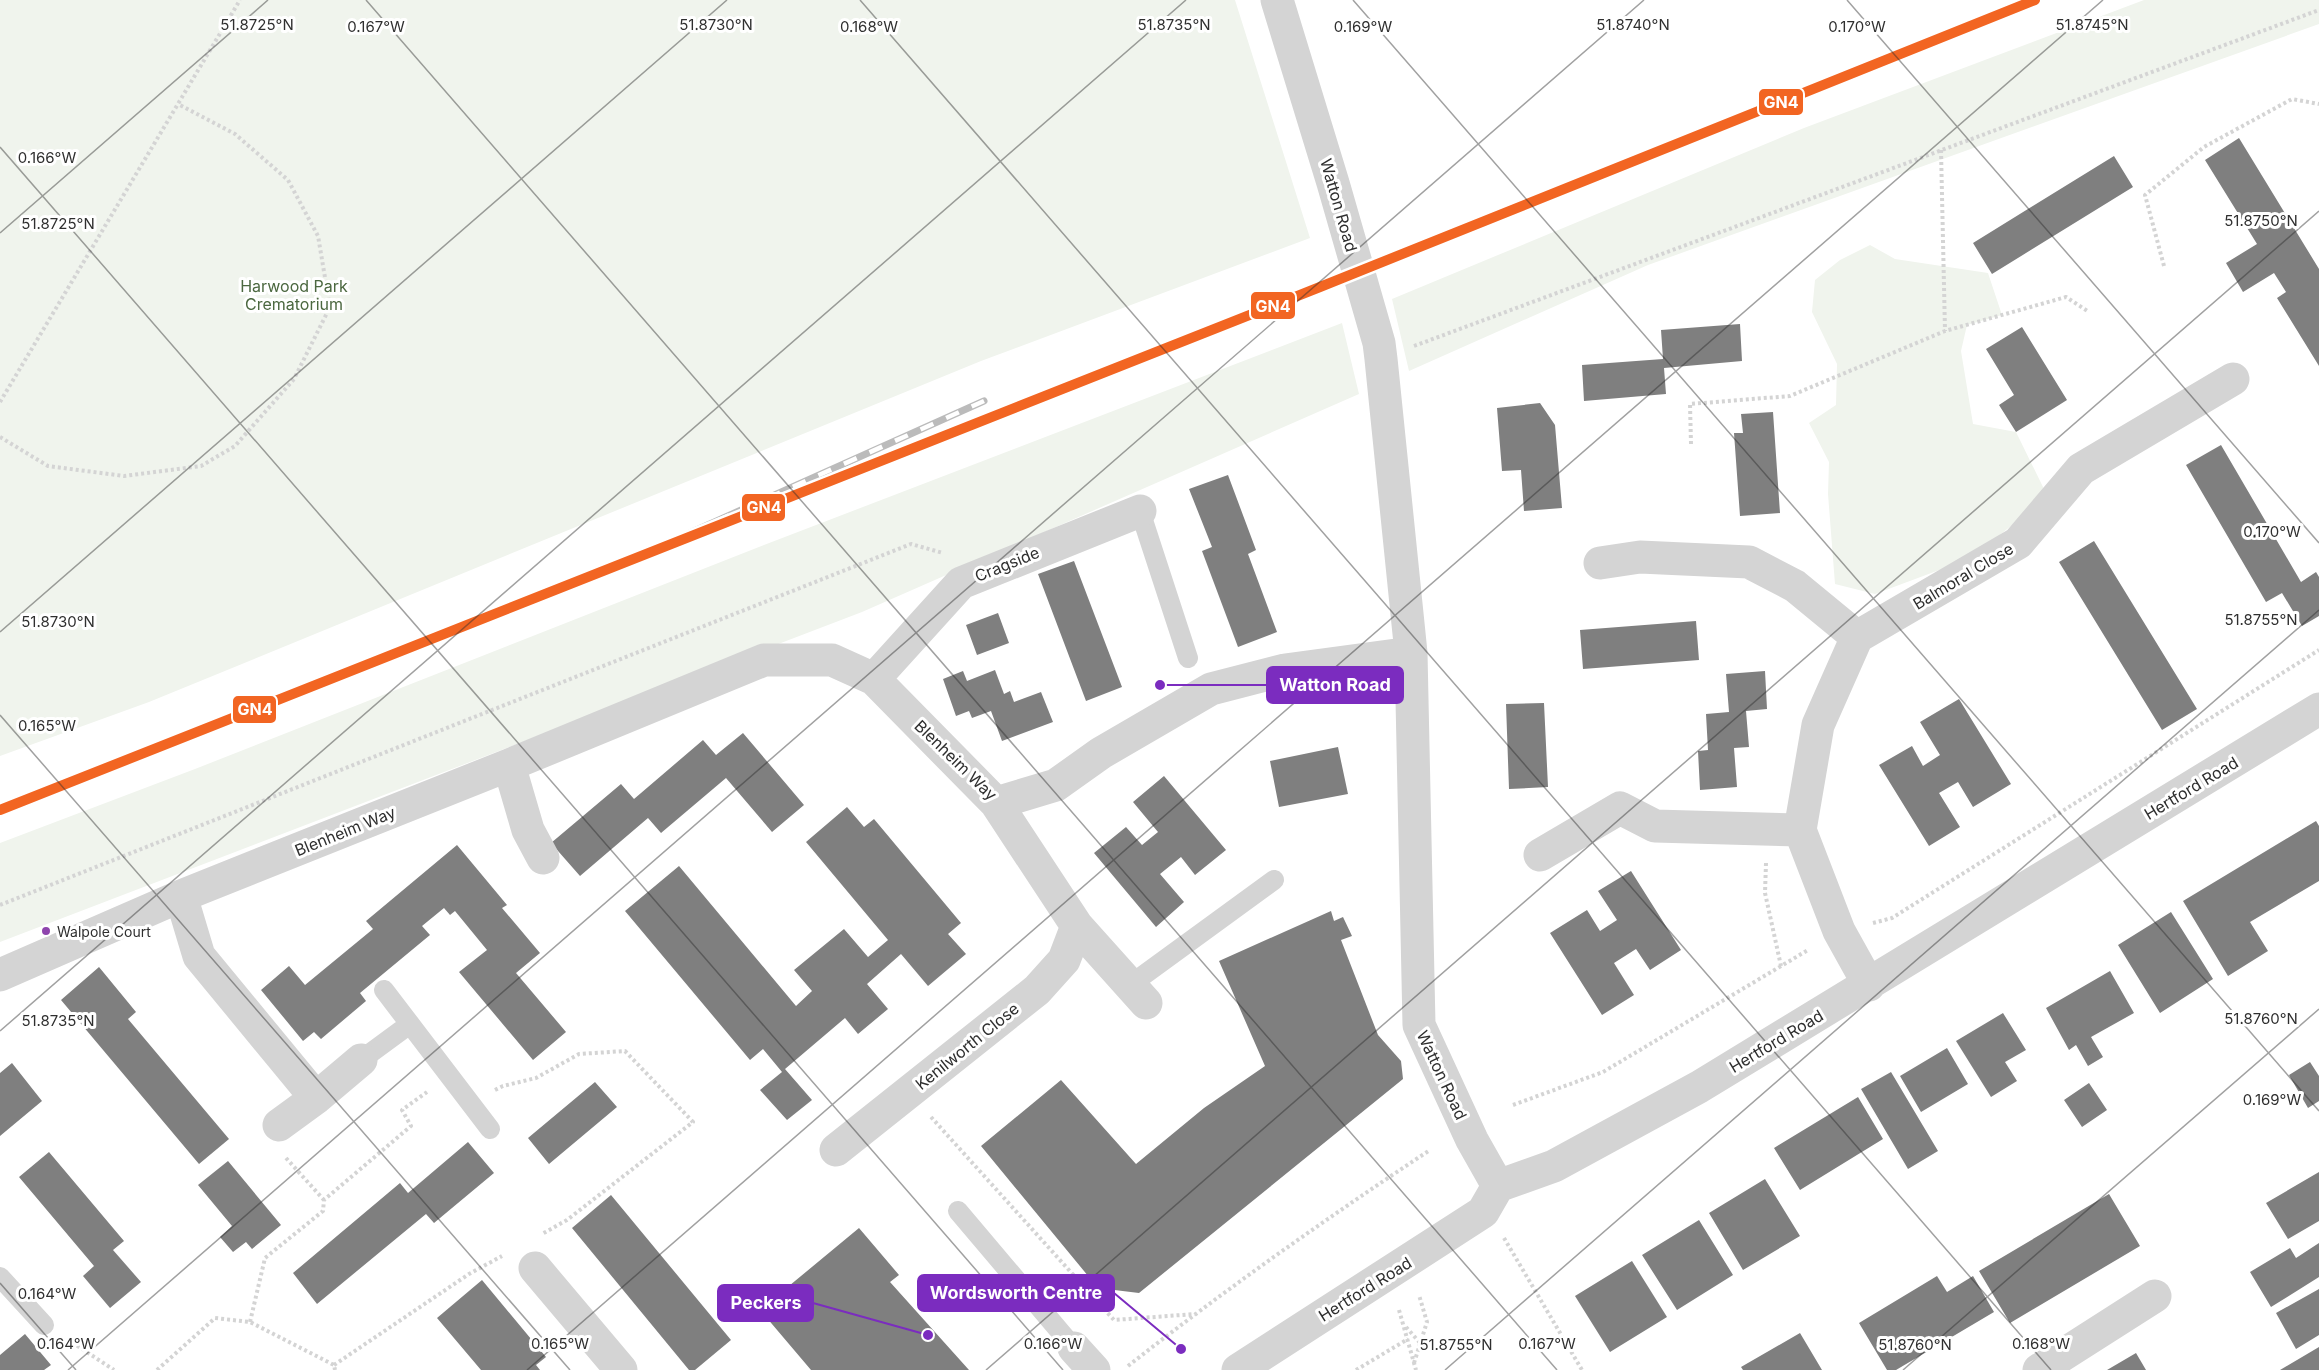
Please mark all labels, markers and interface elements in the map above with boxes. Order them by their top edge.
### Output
text: 51.8725°N [220,15,294,34]
text: 51.8730°N [679,15,753,34]
text: 51.8735°N [1137,15,1211,34]
text: 51.8740°N [1596,15,1670,34]
text: 51.8745°N [2055,15,2129,34]
text: 0.167°W [347,17,405,36]
text: 0.168°W [840,17,898,36]
text: 0.169°W [1334,17,1392,36]
text: 0.170°W [1828,17,1886,36]
line badge: GN4 [1758,88,1804,116]
text: GN4 [1763,92,1799,112]
text: 0.166°W [18,148,76,167]
street label: Watton Road [1316,156,1362,254]
text: 51.8750°N [2224,211,2298,230]
text: 51.8725°N [21,214,95,233]
park label: Harwood Park Crematorium [240,276,348,314]
line badge: GN4 [1250,291,1296,320]
text: GN4 [1255,296,1291,316]
line badge: GN4 [741,493,786,522]
text: GN4 [746,497,782,517]
text: 0.170°W [2243,522,2301,541]
street label: Balmoral Close [1909,538,2017,614]
street label: Cragside [972,542,1042,586]
text: 51.8755°N [2224,610,2298,629]
text: 51.8730°N [21,612,95,631]
callout: Watton Road [1267,667,1403,703]
text: Watton Road [1279,674,1391,695]
line badge: GN4 [232,695,277,724]
text: GN4 [237,699,273,719]
text: 0.165°W [18,716,76,735]
street label: Blenheim Way [911,716,1001,804]
street label: Hertford Road [2140,752,2242,824]
street label: Blenheim Way [292,802,398,860]
place label: Walpole Court [57,923,151,940]
marker: Walpole Court [40,925,52,937]
street label: Kenilworth Close [911,998,1023,1094]
street label: Hertford Road [1725,1005,1827,1077]
text: 51.8760°N [2224,1009,2298,1028]
text: 51.8735°N [21,1011,95,1030]
street label: Watton Road [1413,1027,1471,1123]
text: 0.169°W [2243,1090,2301,1109]
street label: Hertford Road [1315,1252,1415,1326]
callout: Wordsworth Centre [918,1275,1114,1311]
text: Wordsworth Centre [930,1282,1103,1303]
text: 0.164°W [18,1284,76,1303]
callout: Peckers [718,1285,813,1321]
text: Peckers [731,1292,802,1313]
text: 0.164°W [37,1334,95,1353]
text: 0.165°W [531,1334,589,1353]
text: 0.166°W [1024,1334,1082,1353]
text: 0.167°W [1518,1334,1576,1353]
text: 0.168°W [2012,1334,2070,1353]
text: 51.8755°N [1419,1335,1493,1354]
text: 51.8760°N [1878,1335,1952,1354]

